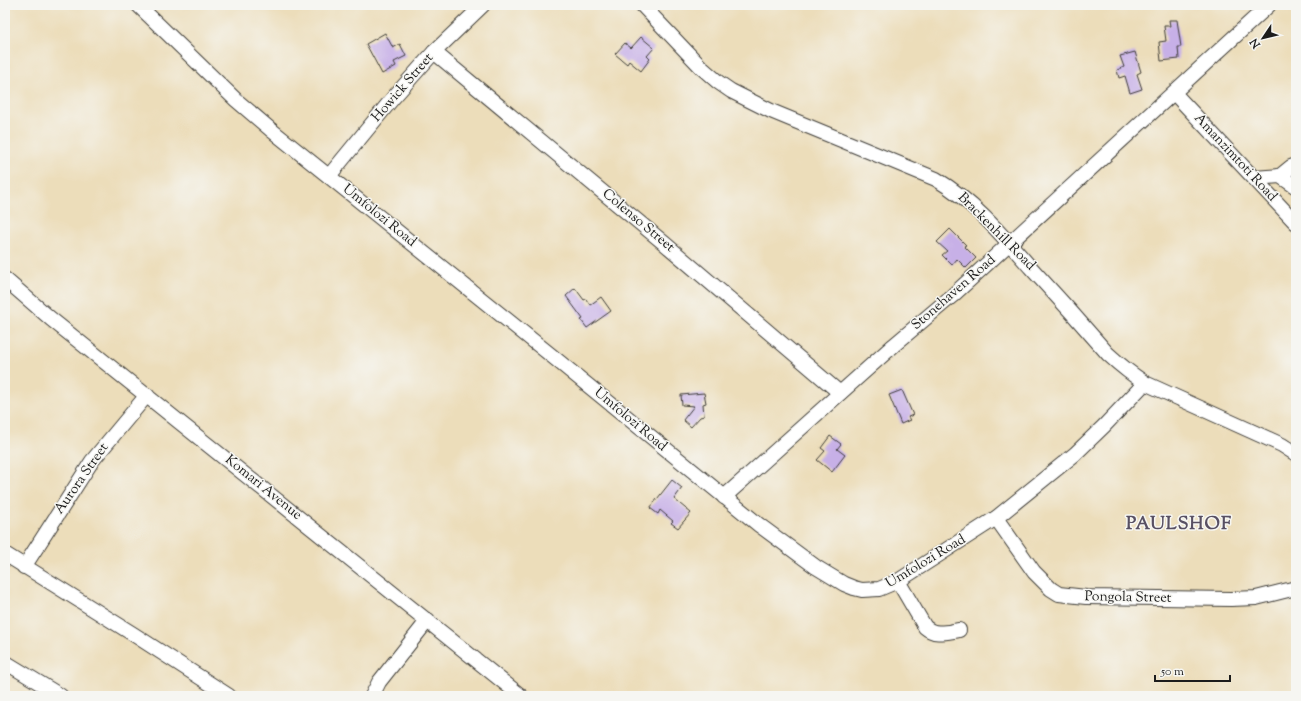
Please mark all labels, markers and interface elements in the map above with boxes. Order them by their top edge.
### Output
north arrow [1243,18,1283,58]
text: N [1246,35,1265,52]
street label: Howick Street [367,49,439,127]
street label: Amanzimtoti Road [1189,109,1281,207]
street label: Umfolozi Road [338,180,420,252]
street label: Colenso Street [597,185,679,258]
street label: Brackenhill Road [952,188,1040,276]
street label: Stonehaven Road [907,251,1001,335]
street label: Umfolozi Road [589,383,671,457]
street label: Aurora Street [50,439,114,519]
street label: Komari Avenue [220,451,306,525]
district label: PAULSHOF [1126,512,1232,538]
street label: Umfolozi Road [882,530,970,594]
street label: Pongola Street [1084,587,1172,609]
scale bar [1155,657,1230,683]
text: 50 m [1160,663,1184,681]

